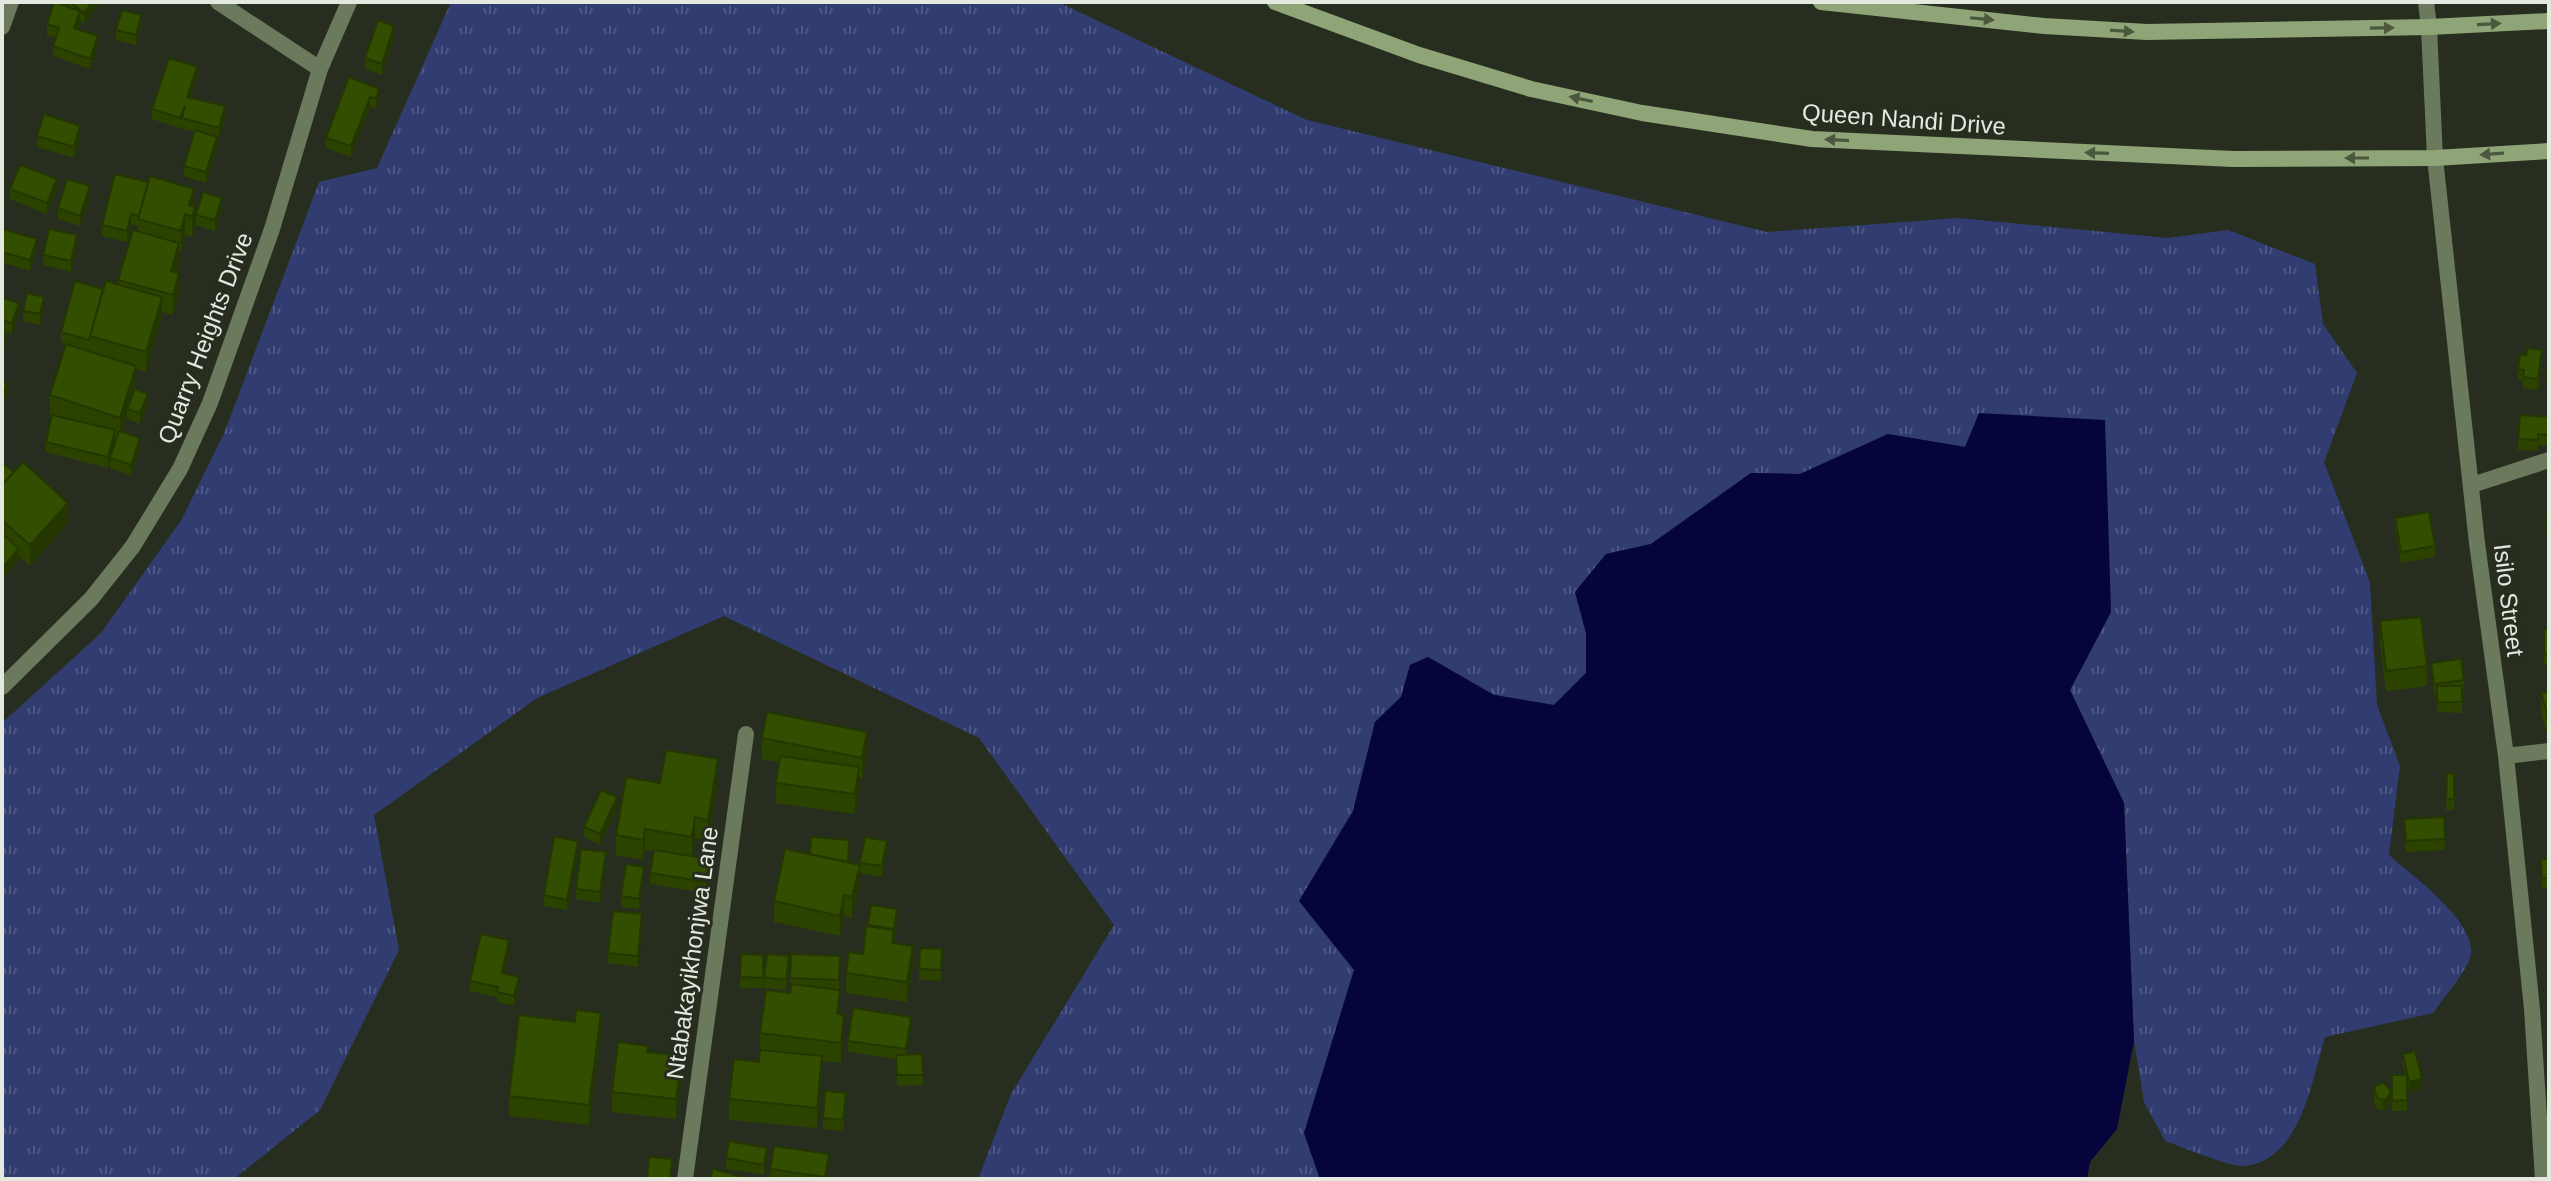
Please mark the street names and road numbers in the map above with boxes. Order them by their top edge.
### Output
street label: Queen Nandi Drive [1801,98,2007,140]
street label: Quarry Heights Drive [152,229,258,447]
street label: Isilo Street [2489,542,2529,658]
street label: Ntabakayikhonjwa Lane [661,825,723,1081]

